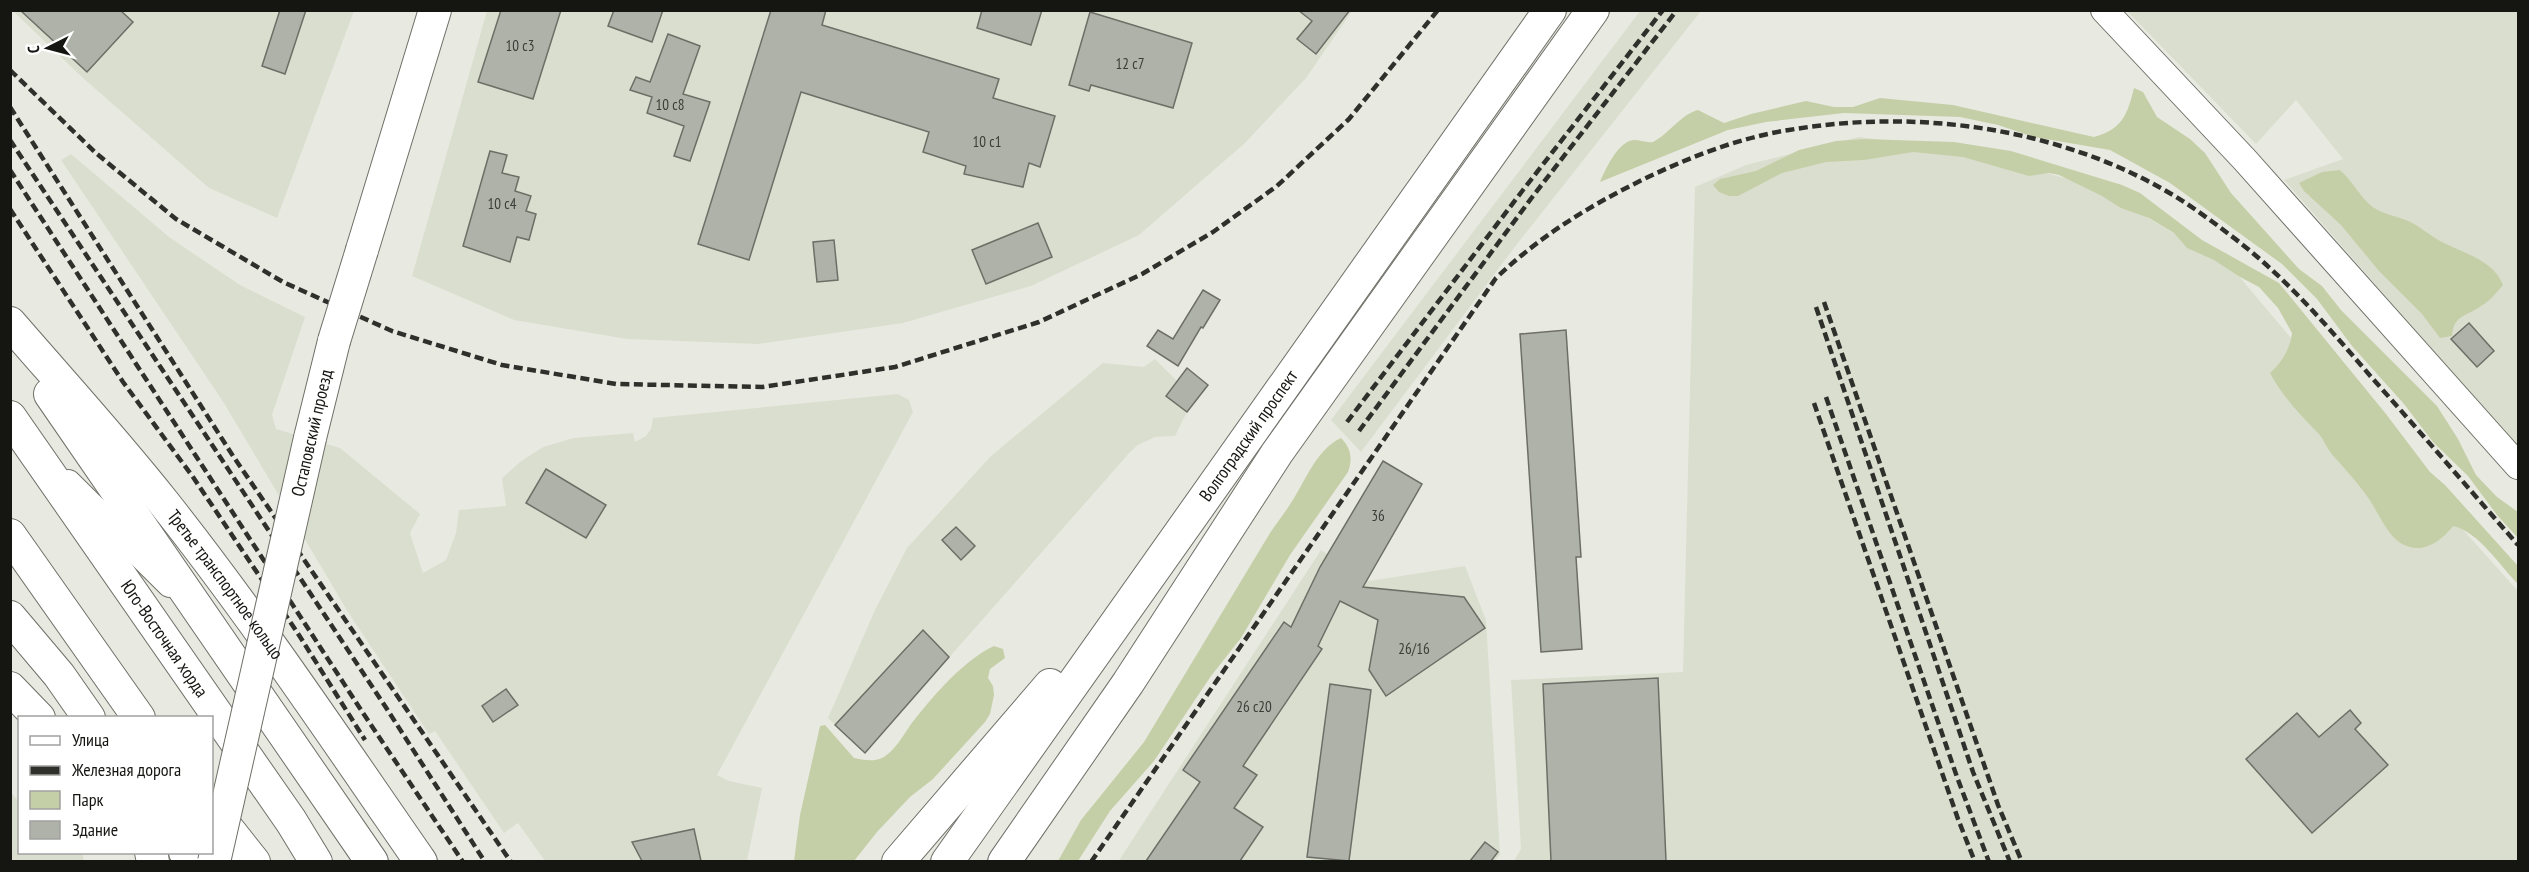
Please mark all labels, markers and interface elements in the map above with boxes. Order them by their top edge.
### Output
north arrow [18,18,78,78]
house number: 10 с3 [506,36,534,55]
text: С [23,44,43,54]
house number: 12 с7 [1116,54,1144,73]
house number: 10 с8 [656,95,684,114]
house number: 10 с1 [973,132,1001,151]
house number: 10 с4 [488,194,517,213]
street label: Волгоградский проспект [1194,365,1303,506]
street label: Остаповский проезд [286,367,337,499]
street label: Третье транспортное кольцо [163,505,289,664]
house number: 36 [1371,506,1385,525]
street label: Юго-Восточная хорда [116,575,213,701]
house number: 26/16 [1398,639,1430,658]
house number: 26 с20 [1236,697,1272,716]
legend [18,716,213,854]
text: Улица [72,728,109,751]
text: Железная дорога [71,758,181,781]
text: Парк [72,788,103,811]
text: Здание [72,818,118,841]

